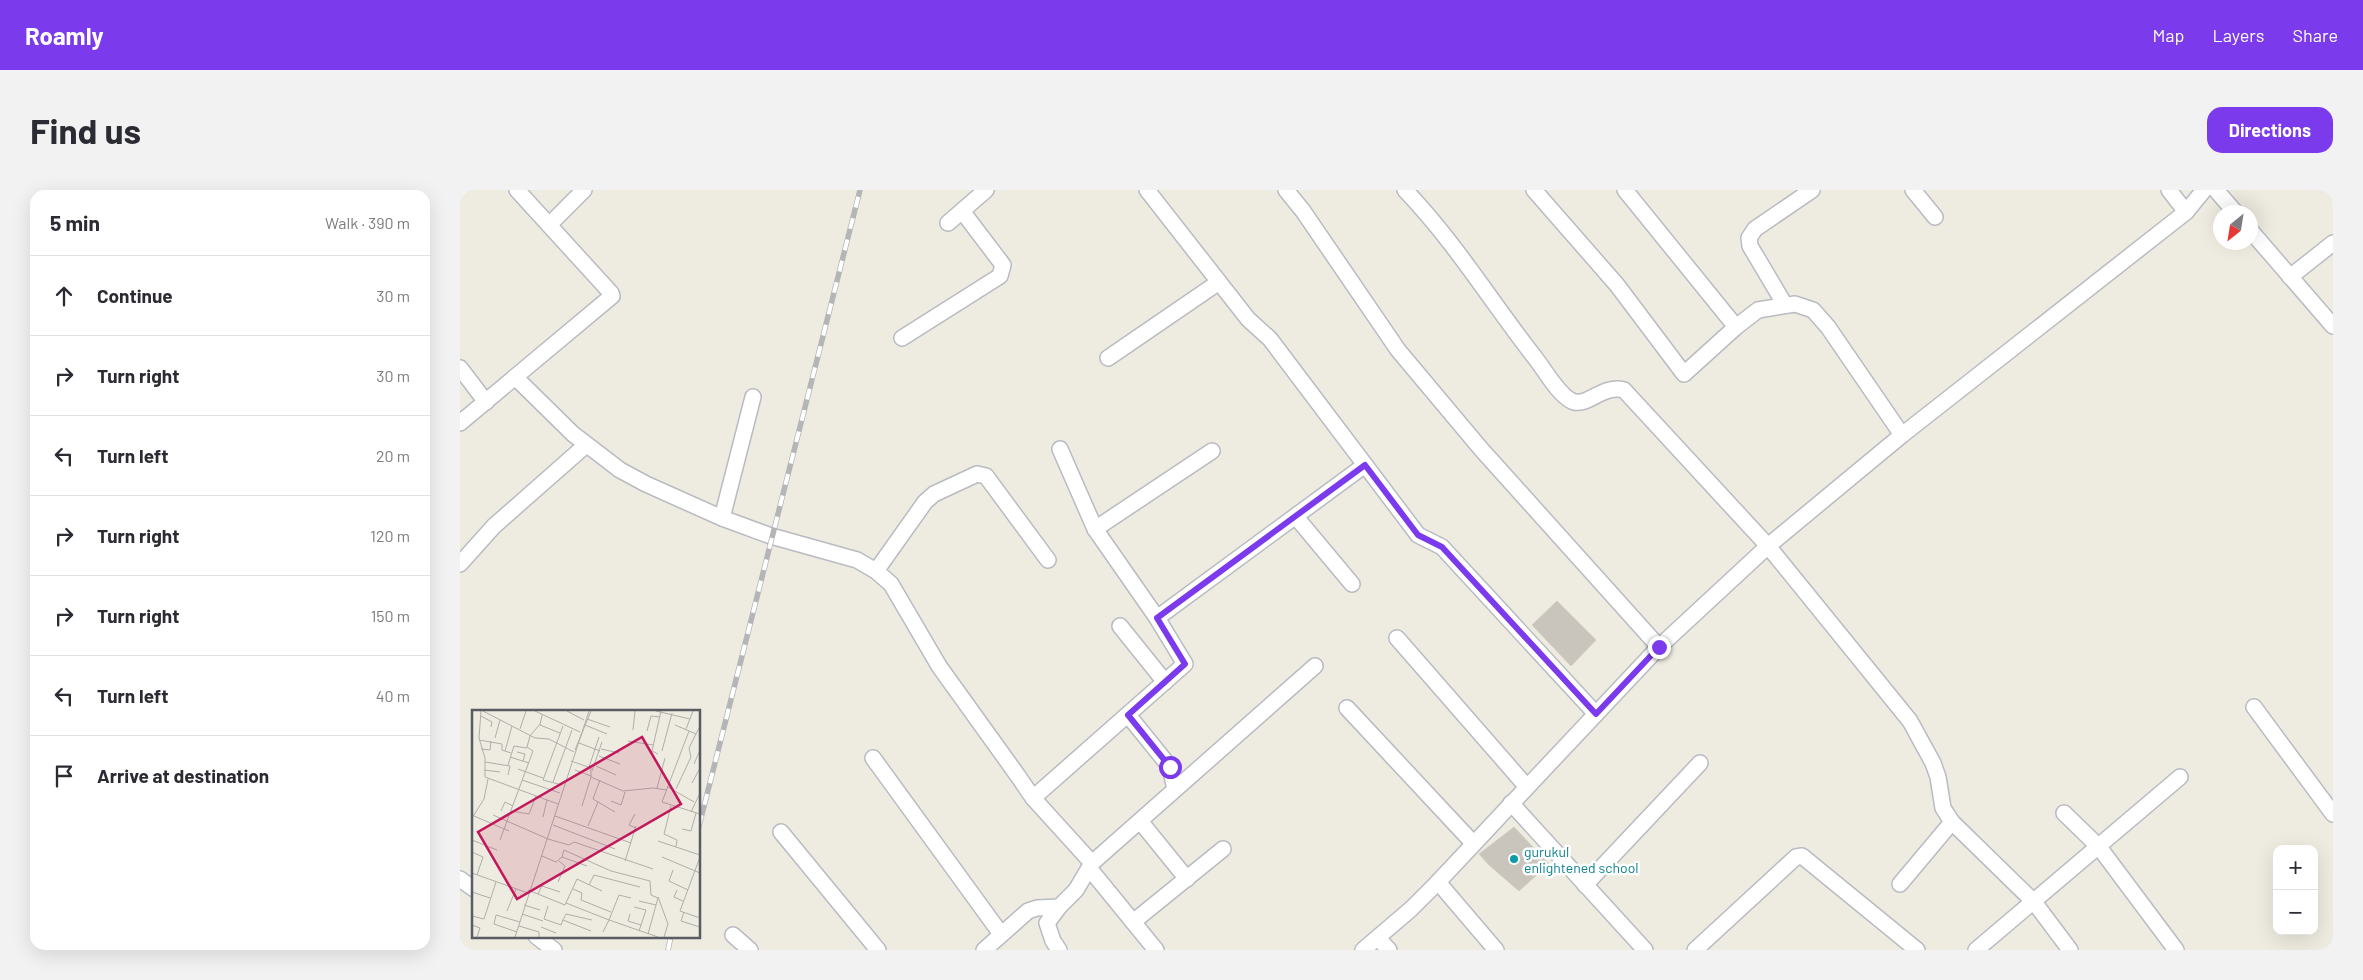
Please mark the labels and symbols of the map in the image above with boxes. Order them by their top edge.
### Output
north arrow [2213,205,2258,250]
route end [1648,636,1671,659]
inset map [472,710,700,938]
route start [1159,756,1182,779]
place label: gurukul enlightened school [1524,843,1638,876]
marker: gurukul enlightened school [1508,853,1520,865]

